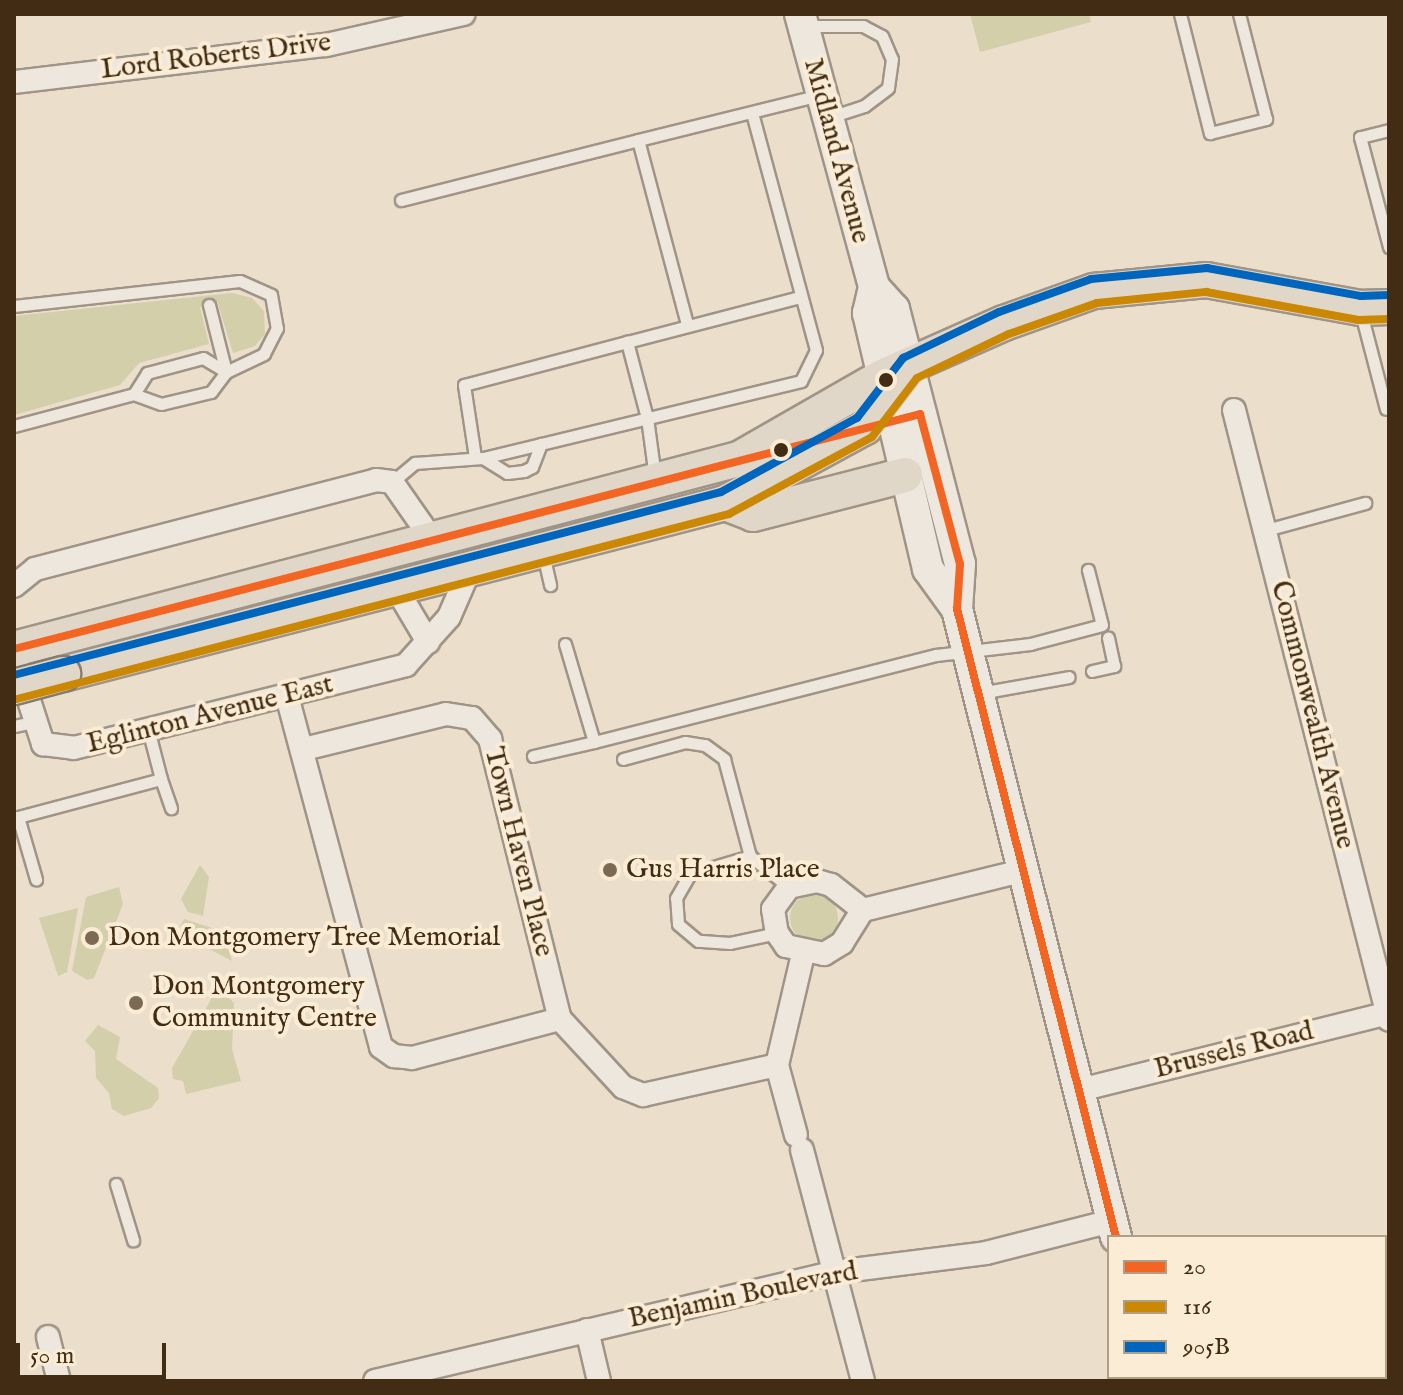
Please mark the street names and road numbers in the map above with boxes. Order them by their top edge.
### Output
street label: Lord Roberts Drive [99,26,333,88]
street label: Midland Avenue [795,55,877,247]
street label: Commonwealth Avenue [1262,578,1362,852]
street label: Eglinton Avenue East [83,668,337,762]
street label: Town Haven Place [476,744,560,960]
street label: Brussels Road [1151,1015,1317,1087]
street label: Benjamin Boulevard [625,1255,861,1337]

